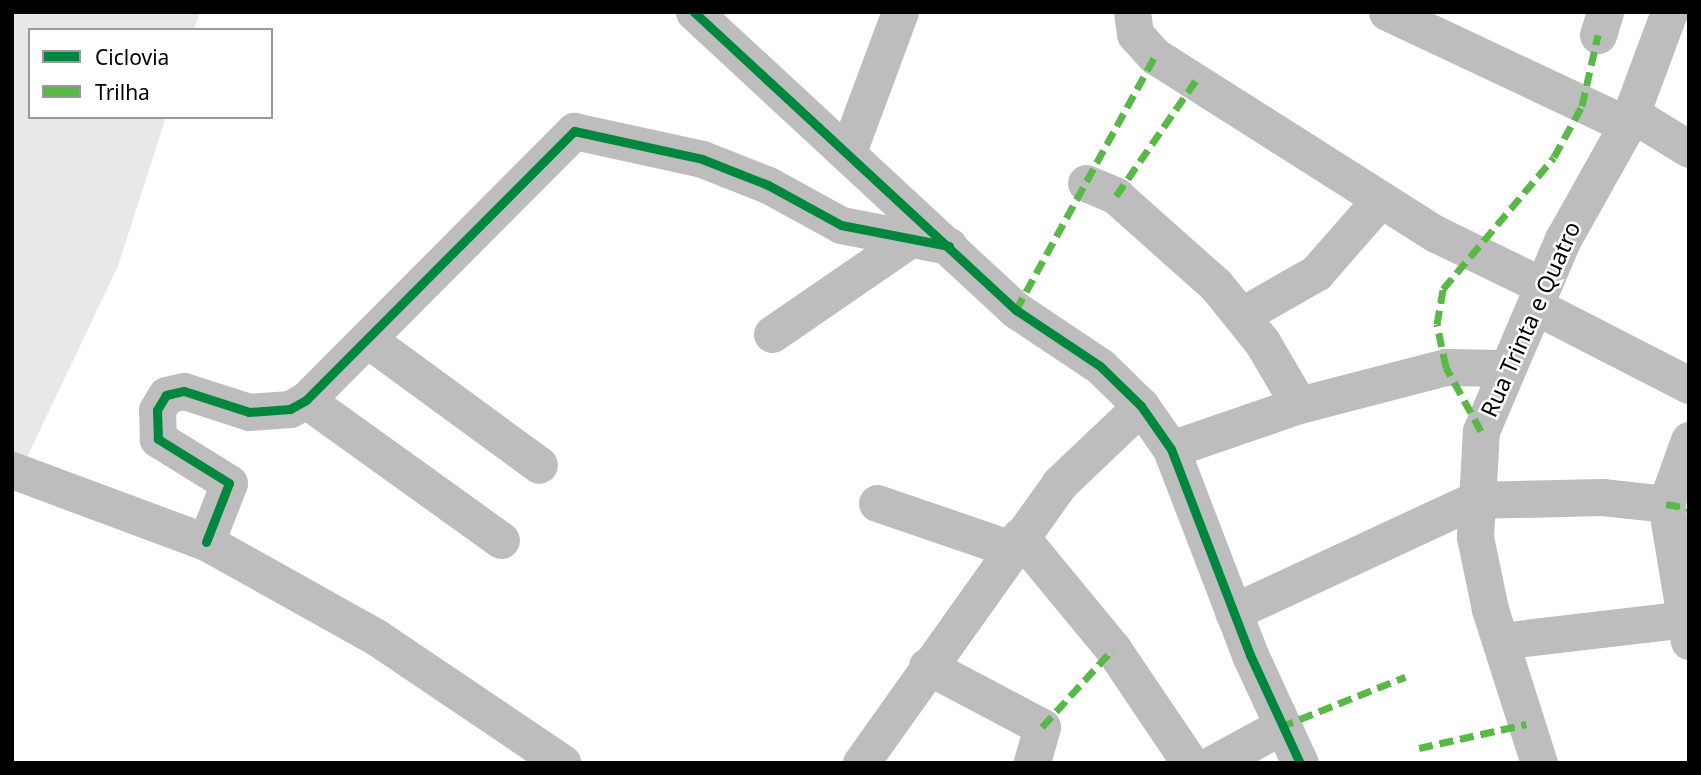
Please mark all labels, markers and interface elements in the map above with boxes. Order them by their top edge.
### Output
legend [28,28,273,119]
text: Ciclovia [95,43,169,71]
text: Trilha [95,78,150,106]
street label: Rua Trinta e Quatro [1474,217,1586,421]

